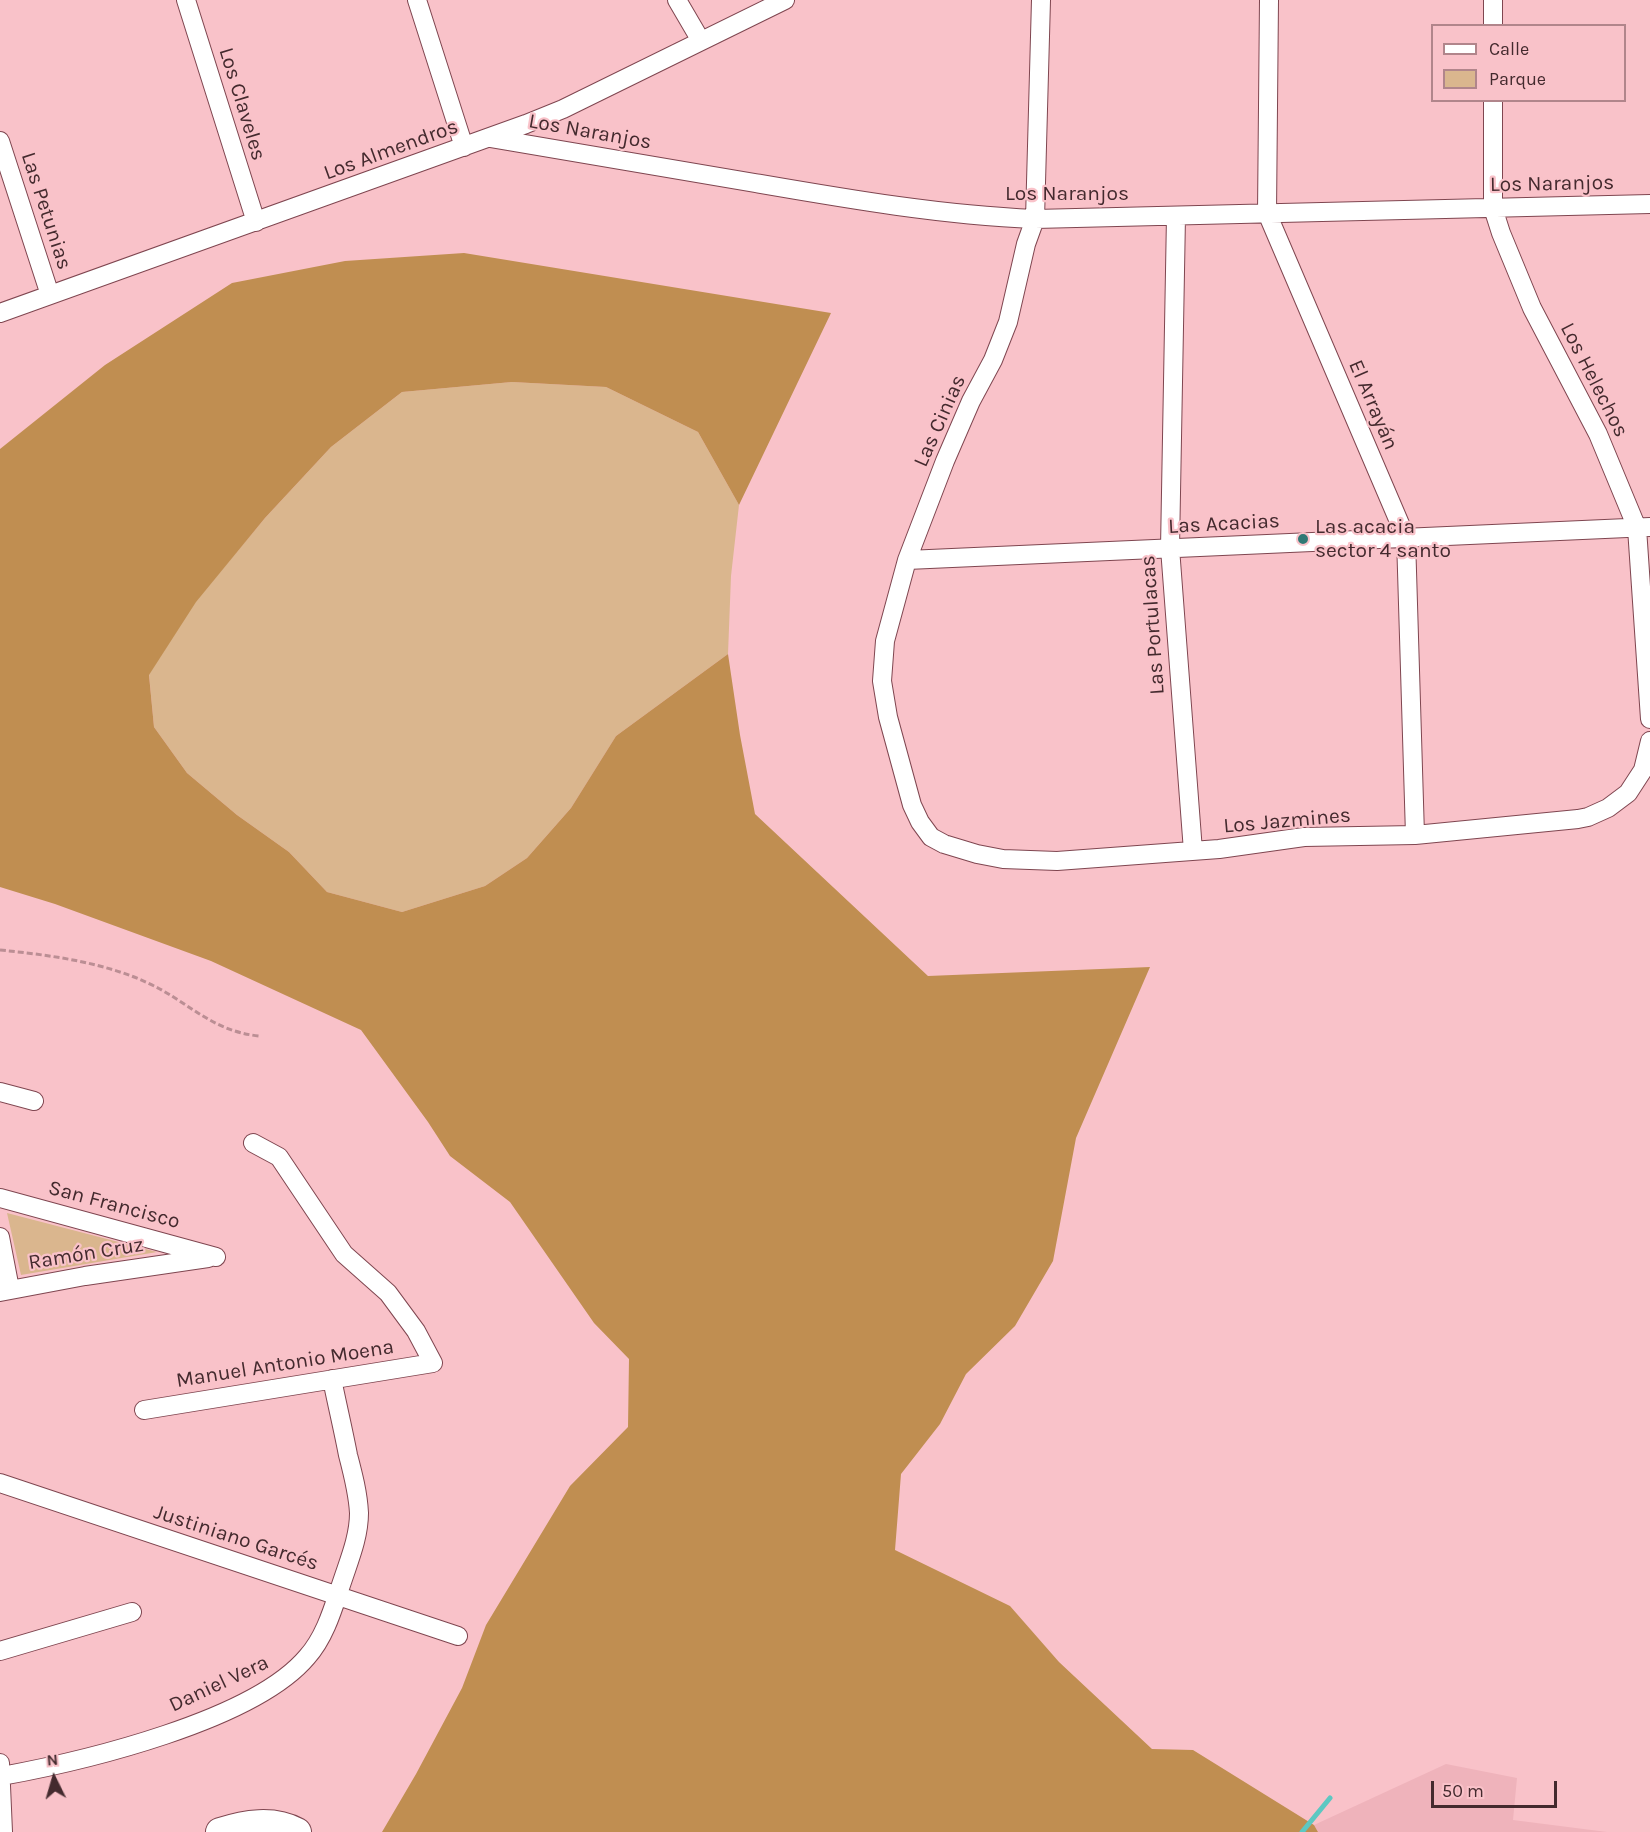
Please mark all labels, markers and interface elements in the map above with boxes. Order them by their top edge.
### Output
legend [1431,24,1626,102]
text: Calle [1489,38,1529,60]
street label: Los Claveles [213,45,271,163]
text: Parque [1489,68,1546,90]
street label: Los Naranjos [527,109,653,155]
street label: Los Almendros [320,114,462,186]
street label: Las Petunias [15,149,77,273]
street label: Los Naranjos [1490,170,1614,198]
street label: Los Naranjos [1005,181,1129,207]
street label: Los Helechos [1554,319,1634,441]
street label: El Arrayán [1343,356,1403,454]
street label: Las Cinias [909,371,971,471]
street label: Las Acacias [1168,508,1280,540]
place label: Las acacia sector 4 santo [1315,514,1451,564]
marker: Las acacia sector 4 santo [1296,532,1310,546]
street label: Las Portulacas [1136,555,1170,695]
street label: Los Jazmines [1222,803,1352,839]
street label: San Francisco [45,1175,183,1235]
street label: Ramón Cruz [27,1232,145,1276]
street label: Manuel Antonio Moena [174,1334,396,1394]
street label: Justiniano Garcés [151,1500,321,1576]
street label: Daniel Vera [165,1650,273,1718]
north arrow [24,1748,84,1808]
text: N [46,1750,59,1770]
scale bar [1434,1769,1560,1807]
text: 50 m [1442,1780,1484,1802]

